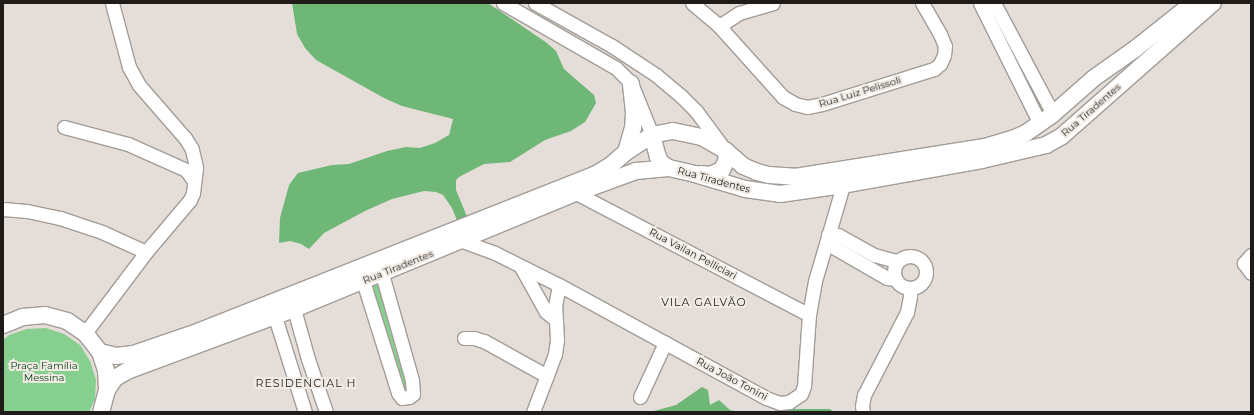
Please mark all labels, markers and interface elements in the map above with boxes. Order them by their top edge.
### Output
street label: Rua Luiz Pelissoli [817,74,903,110]
street label: Rua Tiradentes [1059,81,1123,139]
street label: Rua Tiradentes [676,165,752,195]
street label: Rua Vailan Pelliciari [647,226,739,282]
street label: Rua Tiradentes [361,247,435,287]
district label: VILA GALVÃO [661,295,747,309]
street label: Rua João Tonini [694,355,770,403]
park label: Praça Família Messina [10,359,78,382]
district label: RESIDENCIAL H [255,376,357,390]

